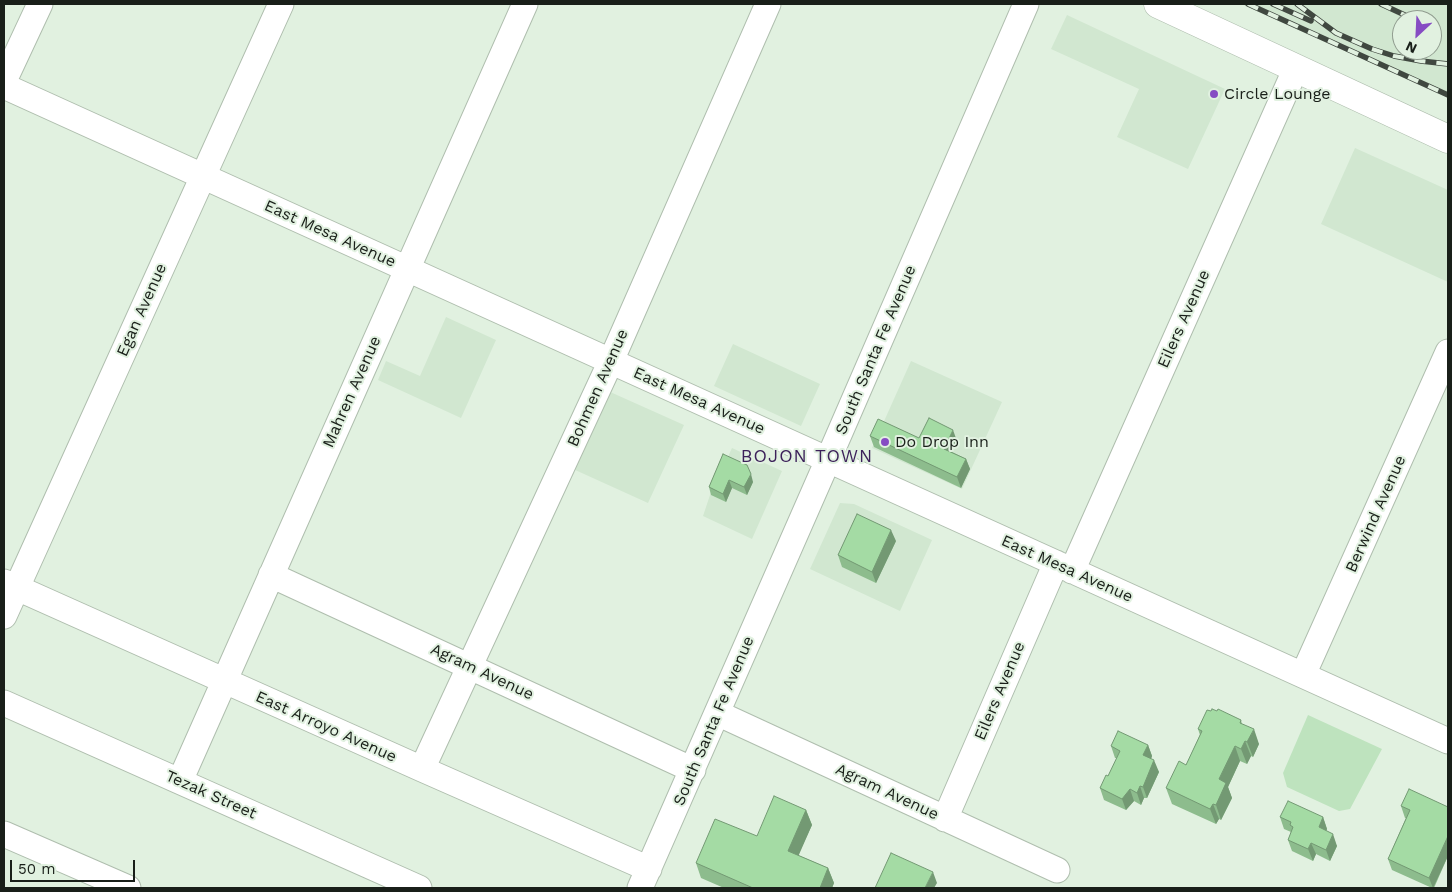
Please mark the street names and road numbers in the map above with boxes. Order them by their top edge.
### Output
street label: East Mesa Avenue [261,196,399,272]
street label: Egan Avenue [113,261,171,359]
street label: South Santa Fe Avenue [832,262,920,438]
street label: Eilers Avenue [1154,267,1214,371]
street label: Bohmen Avenue [564,326,632,450]
street label: Mahren Avenue [319,333,385,451]
street label: East Mesa Avenue [630,363,768,439]
street label: Berwind Avenue [1342,453,1410,575]
street label: East Mesa Avenue [998,531,1136,607]
street label: South Santa Fe Avenue [670,633,758,809]
street label: Eilers Avenue [971,639,1029,743]
street label: Agram Avenue [427,640,537,704]
street label: East Arroyo Avenue [252,687,400,767]
street label: Agram Avenue [832,760,942,824]
street label: Tezak Street [163,766,259,824]

